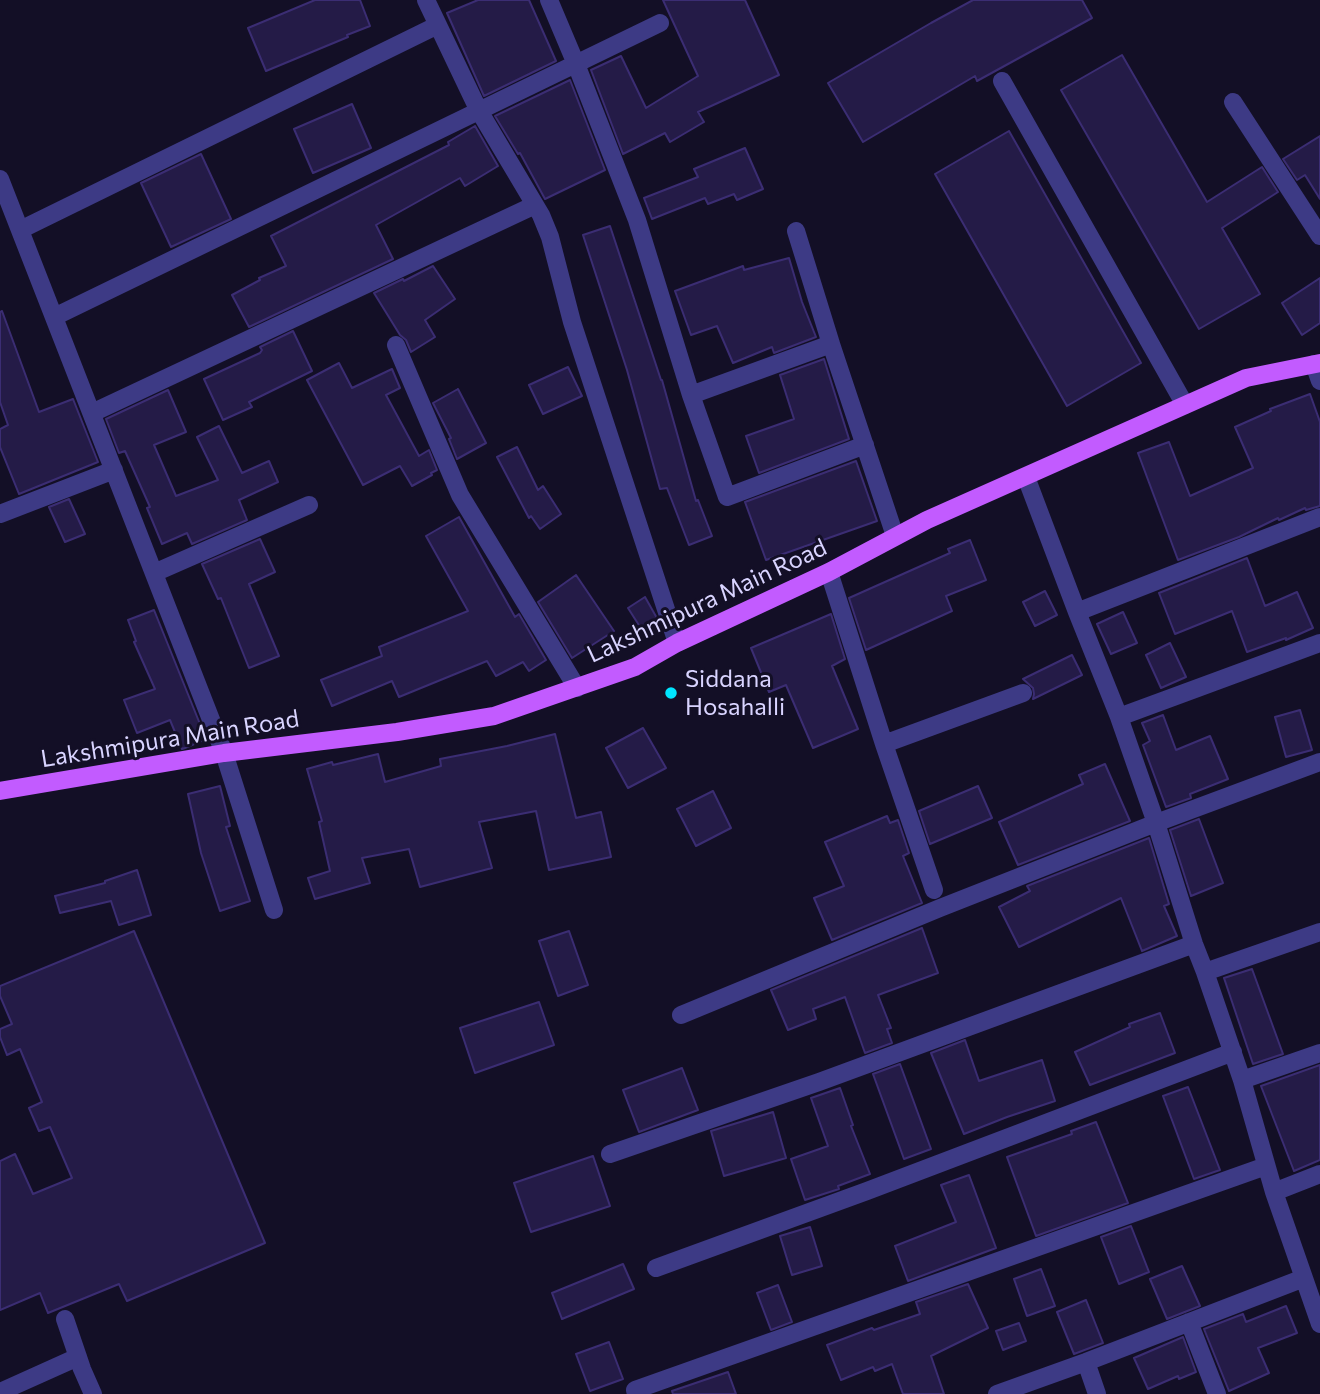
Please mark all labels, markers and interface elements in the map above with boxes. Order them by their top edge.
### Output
street label: Lakshmipura Main Road [583,533,831,669]
place label: Siddana Hosahalli [685,665,785,721]
marker: Siddana Hosahalli [663,685,679,701]
street label: Lakshmipura Main Road [39,704,301,774]

